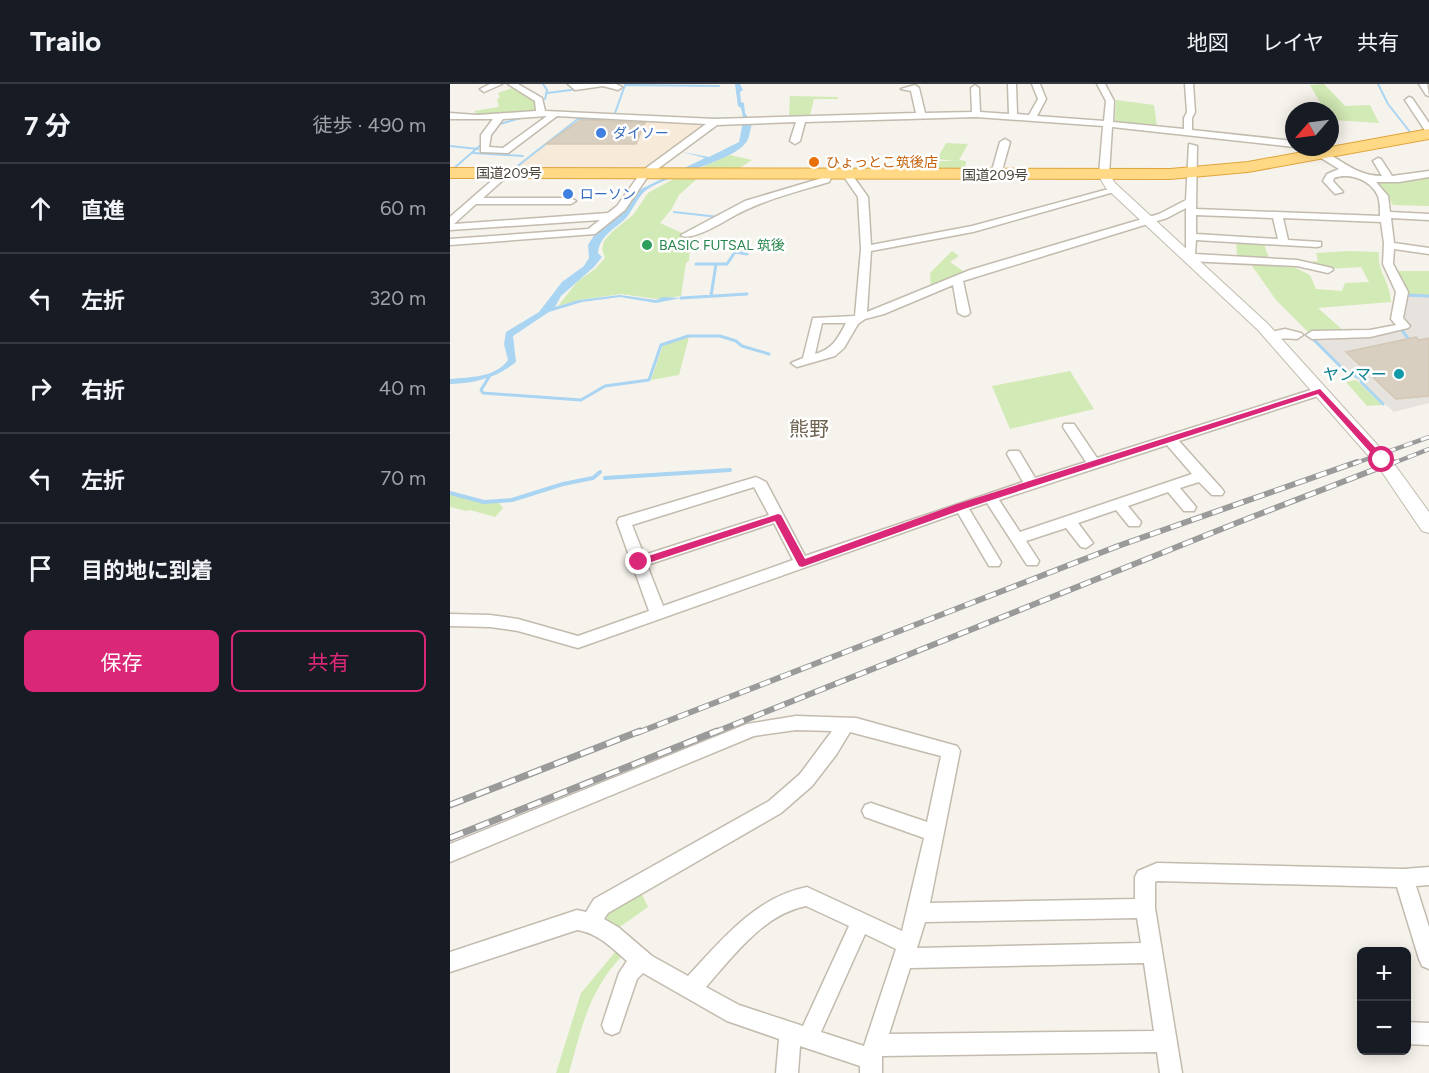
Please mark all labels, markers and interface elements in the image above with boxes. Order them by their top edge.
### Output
text: Trailo [30,24,101,58]
text: 地図 [1187,30,1229,55]
text: レイヤ [1262,30,1324,55]
text: 共有 [1357,30,1399,55]
north arrow [1285,102,1339,156]
text: 7 分 [24,110,71,142]
text: 徒歩 · 490 m [313,113,426,137]
place label: ダイソー [613,125,669,142]
marker: ダイソー [594,126,608,140]
place label: ひょっとこ筑後店 [826,154,938,171]
marker: ひょっとこ筑後店 [807,155,821,169]
street label: 国道209号 [476,165,542,182]
street label: 国道209号 [962,167,1028,184]
place label: ローソン [580,186,636,203]
marker: ローソン [561,187,575,201]
icon: ahead [24,192,57,225]
text: 60 m [380,196,426,220]
text: 直進 [81,197,125,224]
place label: BASIC FUTSAL 筑後 [659,237,785,254]
marker: BASIC FUTSAL 筑後 [640,238,654,252]
icon: left [24,282,57,315]
text: 320 m [369,286,426,310]
text: 左折 [81,287,125,314]
place label: ヤンマー [1323,365,1387,384]
marker: ヤンマー [1392,367,1406,381]
icon: right [24,372,57,405]
text: 40 m [379,376,426,400]
text: 右折 [81,377,125,404]
district label: 熊野 [789,417,829,441]
route start [1368,446,1394,472]
icon: left [24,462,57,495]
text: 70 m [380,466,426,490]
text: 左折 [81,467,125,494]
route end [625,548,651,574]
icon: arrive [24,552,57,585]
text: 目的地に到着 [81,557,213,584]
button: 保存 [24,630,219,692]
button: 共有 [231,630,426,692]
map controls [1357,947,1411,1055]
button: + [1357,947,1411,1001]
button: − [1357,1001,1411,1055]

